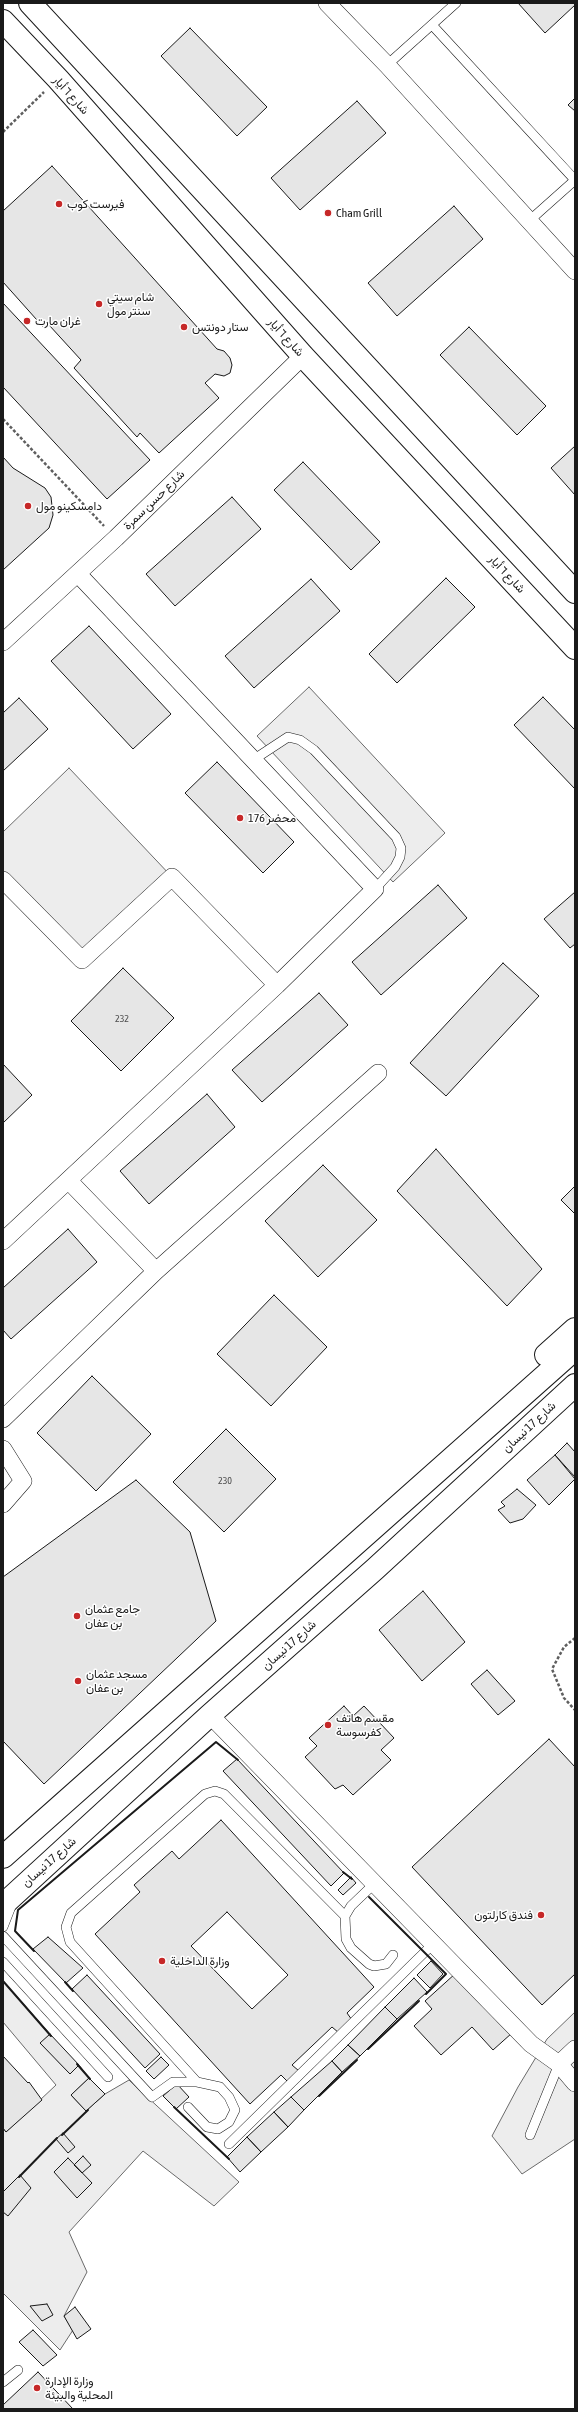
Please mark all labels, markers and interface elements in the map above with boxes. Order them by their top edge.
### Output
street label: شارع ٦ أيار [50,73,92,117]
place label: فيرست كوب [67,197,124,211]
marker: فيرست كوب [54,199,64,209]
place label: Cham Grill [336,206,382,220]
marker: Cham Grill [323,208,333,218]
place label: شام سيتي سنتر مول [107,290,154,318]
marker: شام سيتي سنتر مول [94,299,104,309]
place label: غران مارت [35,314,81,328]
street label: شارع ٦ أيار [265,315,307,359]
marker: غران مارت [22,316,32,326]
place label: ستار دونتس [192,320,249,334]
marker: ستار دونتس [179,322,189,332]
street label: شارع حسن سمرة [120,467,188,533]
place label: دامسكينو مول [36,499,102,513]
marker: دامسكينو مول [23,501,33,511]
street label: شارع ٦ أيار [486,552,528,596]
place label: محضر 176 [248,811,296,825]
marker: محضر 176 [235,813,245,823]
house number: 232 [115,1013,129,1025]
street label: شارع 17 نيسان [499,1399,559,1455]
house number: 230 [218,1475,232,1487]
place label: جامع عثمان بن عفان [85,1602,140,1630]
marker: جامع عثمان بن عفان [72,1611,82,1621]
street label: شارع 17 نيسان [259,1617,319,1673]
place label: مسجد عثمان بن عفان [86,1667,147,1695]
marker: مسجد عثمان بن عفان [73,1676,83,1686]
place label: مقسم هاتف كفرسوسة [336,1711,394,1739]
marker: مقسم هاتف كفرسوسة [323,1720,333,1730]
street label: شارع 17 نيسان [19,1834,79,1890]
place label: فندق كارلتون [474,1908,533,1922]
marker: فندق كارلتون [536,1910,546,1920]
place label: وزارة الداخلية [170,1954,230,1968]
marker: وزارة الداخلية [157,1956,167,1966]
place label: وزارة الإدارة المحلية والبيئة [45,2374,113,2402]
marker: وزارة الإدارة المحلية والبيئة [32,2383,42,2393]

